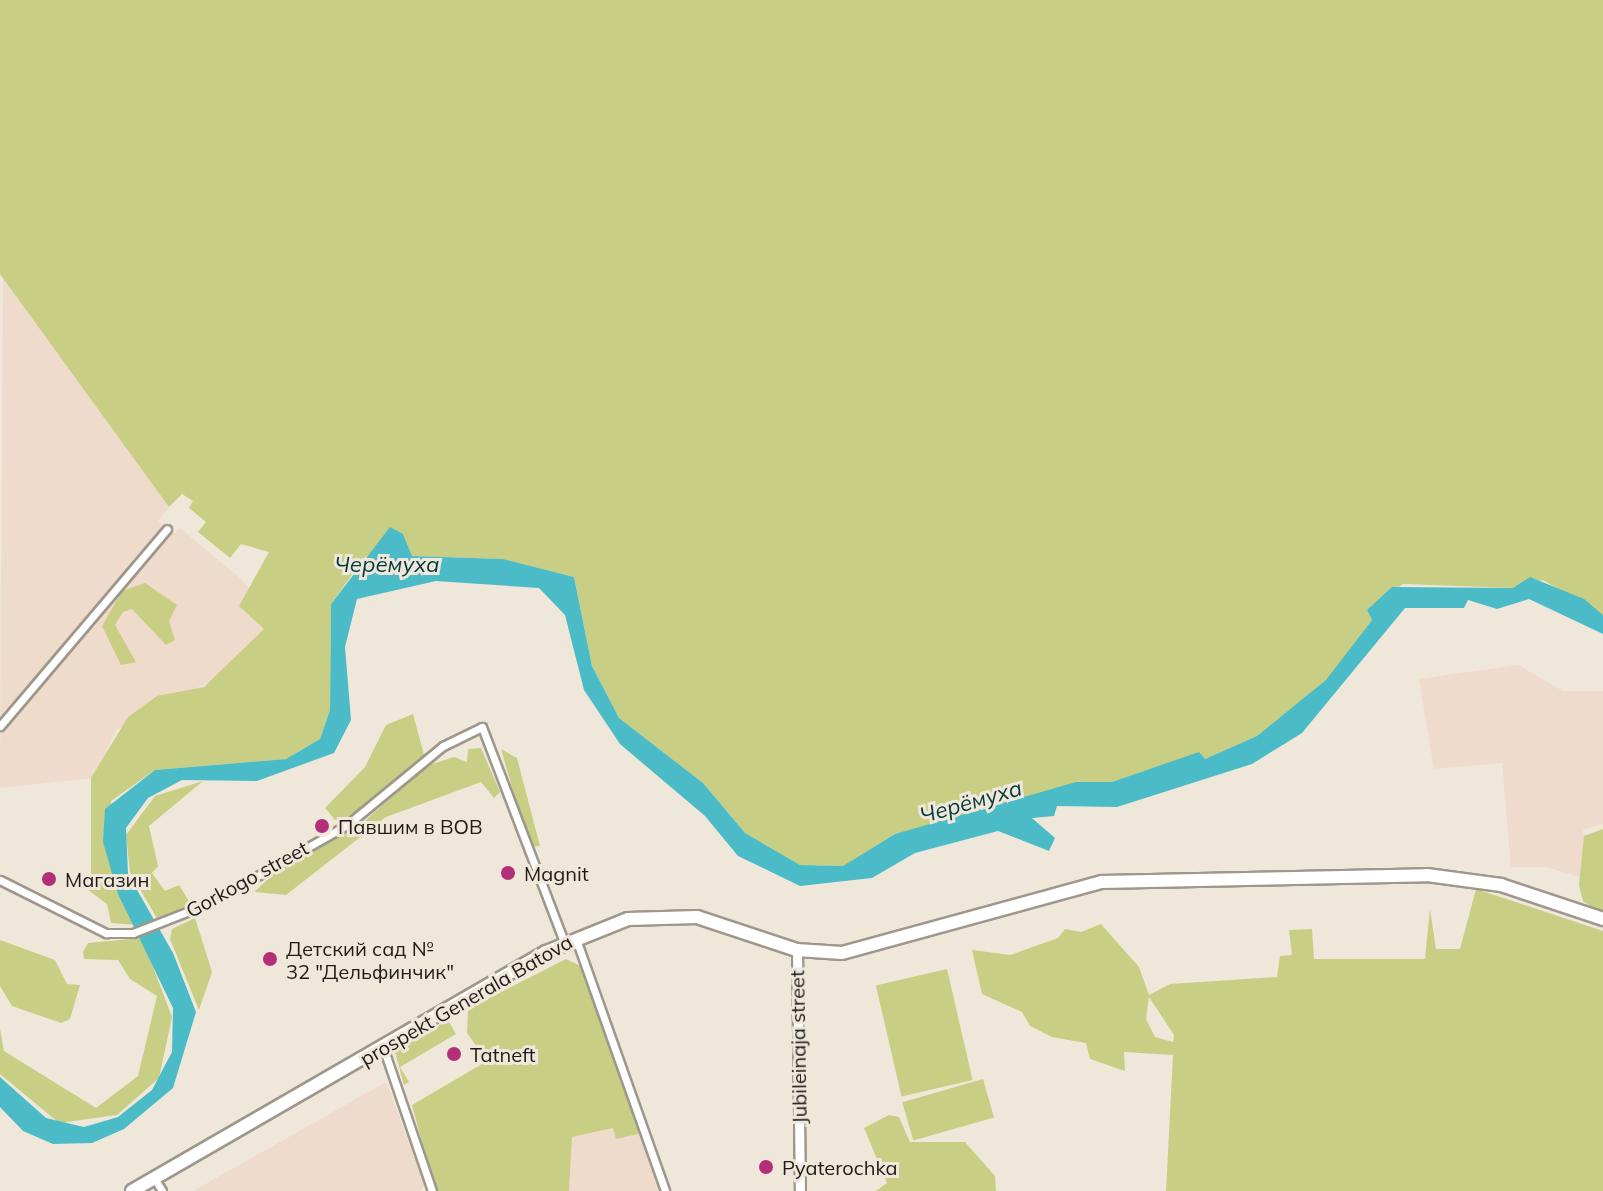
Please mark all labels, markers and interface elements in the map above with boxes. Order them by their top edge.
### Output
water label: Черёмуха [335,552,439,578]
water label: Черёмуха [917,775,1025,829]
place label: Павшим в ВОВ [338,814,483,838]
marker: Павшим в ВОВ [313,817,331,835]
street label: Gorkogo street [182,835,312,923]
place label: Magnit [524,861,589,885]
marker: Magnit [499,864,517,882]
place label: Магазин [65,867,149,891]
marker: Магазин [40,870,58,888]
street label: prospekt Generala Batova [356,929,576,1071]
place label: Детский сад № 32 "Дельфинчик" [286,936,454,983]
marker: Детский сад № 32 "Дельфинчик" [261,950,279,968]
street label: Jubileinaja street [785,970,811,1124]
place label: Tatneft [470,1042,535,1066]
marker: Tatneft [445,1045,463,1063]
place label: Pyaterochka [782,1155,898,1179]
marker: Pyaterochka [757,1158,775,1176]

